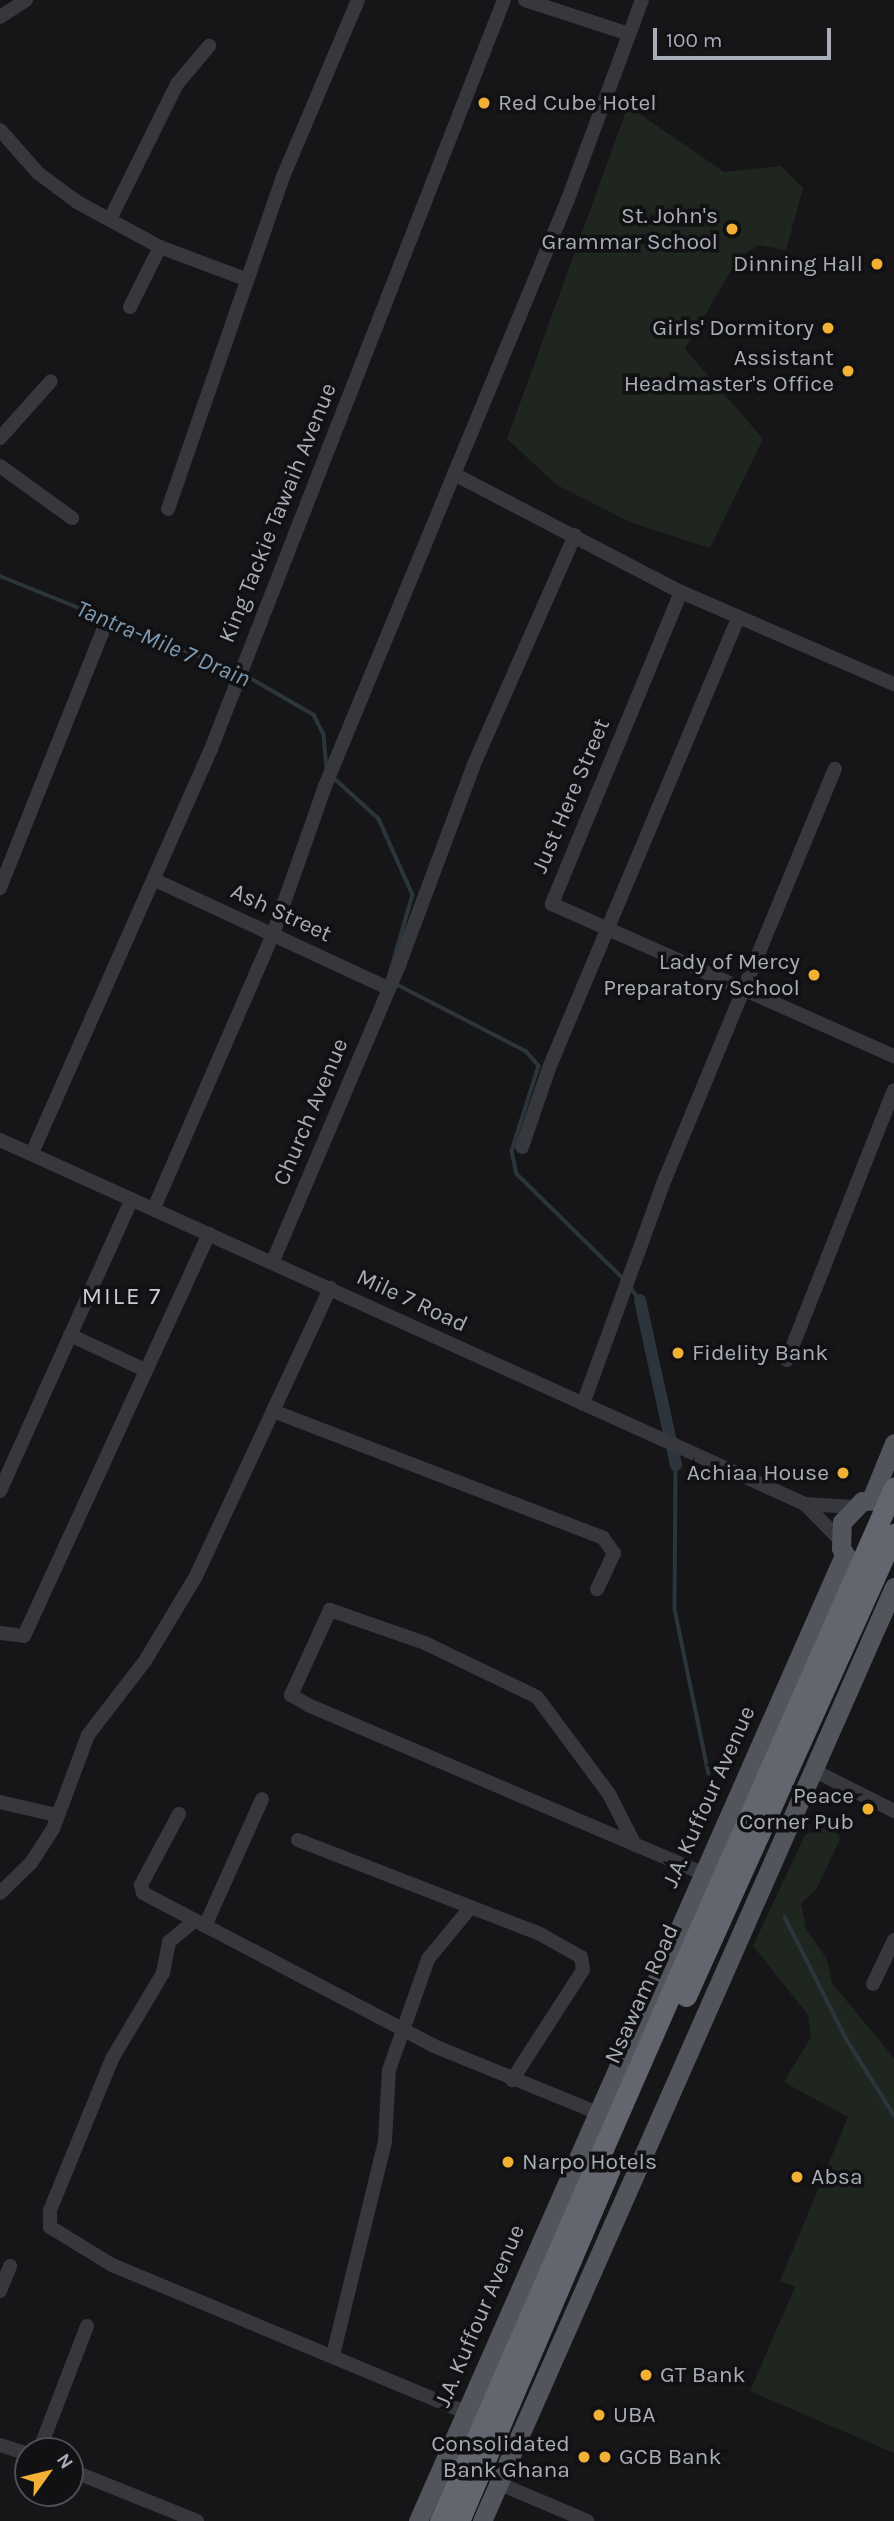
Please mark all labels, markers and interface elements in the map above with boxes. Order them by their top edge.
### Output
scale bar [656,14,834,58]
text: 100 m [666,28,723,52]
place label: Red Cube Hotel [498,89,657,117]
marker: Red Cube Hotel [476,95,492,111]
place label: St. John's Grammar School [542,202,718,256]
marker: St. John's Grammar School [724,221,740,237]
place label: Dinning Hall [733,250,863,278]
marker: Dinning Hall [869,256,885,272]
place label: Girls' Dormitory [652,314,814,342]
marker: Girls' Dormitory [820,320,836,336]
place label: Assistant Headmaster's Office [624,344,834,398]
marker: Assistant Headmaster's Office [840,363,856,379]
street label: King Tackie Tawaih Avenue [213,379,343,647]
water label: Tantra-Mile 7 Drain [72,594,254,694]
street label: Just Here Street [526,715,616,877]
street label: Ash Street [226,878,336,948]
place label: Lady of Mercy Preparatory School [603,948,800,1002]
marker: Lady of Mercy Preparatory School [806,967,822,983]
street label: Church Avenue [268,1034,354,1190]
street label: Mile 7 Road [352,1263,472,1339]
district label: MILE 7 [82,1283,162,1311]
place label: Fidelity Bank [692,1339,828,1367]
marker: Fidelity Bank [670,1345,686,1361]
place label: Achiaa House [687,1459,829,1487]
marker: Achiaa House [835,1465,851,1481]
street label: J.A. Kuffour Avenue [657,1702,761,1892]
place label: Peace Corner Pub [739,1782,854,1836]
marker: Peace Corner Pub [860,1801,876,1817]
street label: Nsawam Road [599,1920,685,2068]
place label: Narpo Hotels [522,2148,657,2176]
marker: Narpo Hotels [500,2154,516,2170]
place label: Absa [811,2163,863,2191]
marker: Absa [789,2169,805,2185]
street label: J.A. Kuffour Avenue [429,2220,531,2412]
place label: GT Bank [660,2361,746,2389]
marker: GT Bank [638,2367,654,2383]
place label: UBA [613,2401,656,2429]
marker: UBA [591,2407,607,2423]
place label: Consolidated Bank Ghana [431,2430,570,2484]
north arrow [14,2437,84,2507]
place label: GCB Bank [619,2443,721,2471]
marker: Consolidated Bank Ghana [576,2449,592,2465]
marker: GCB Bank [597,2449,613,2465]
text: N [52,2450,78,2473]

